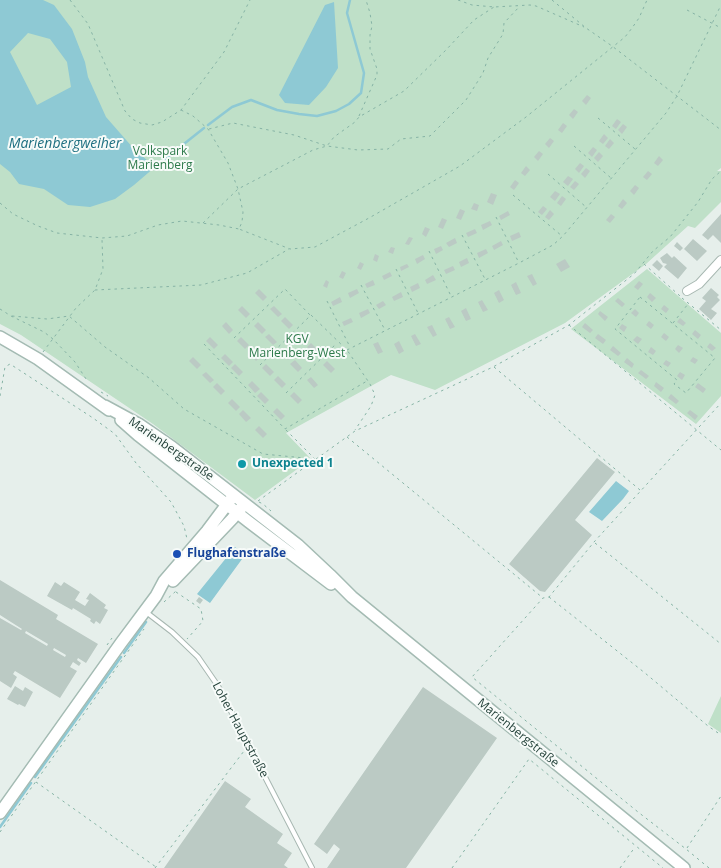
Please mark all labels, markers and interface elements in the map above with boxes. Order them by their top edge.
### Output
water label: Marienbergweiher [9,136,121,152]
park label: Volkspark Marienberg [128,145,192,173]
park label: KGV Marienberg-West [249,333,345,361]
street label: Marienbergstraße [126,414,216,484]
place label: Unexpected 1 [252,457,334,471]
marker: Unexpected 1 [236,458,248,470]
place label: Flughafenstraße [187,547,286,561]
marker: Flughafenstraße [171,548,183,560]
street label: Loher Hauptstraße [209,680,271,780]
street label: Marienbergstraße [474,696,562,770]

